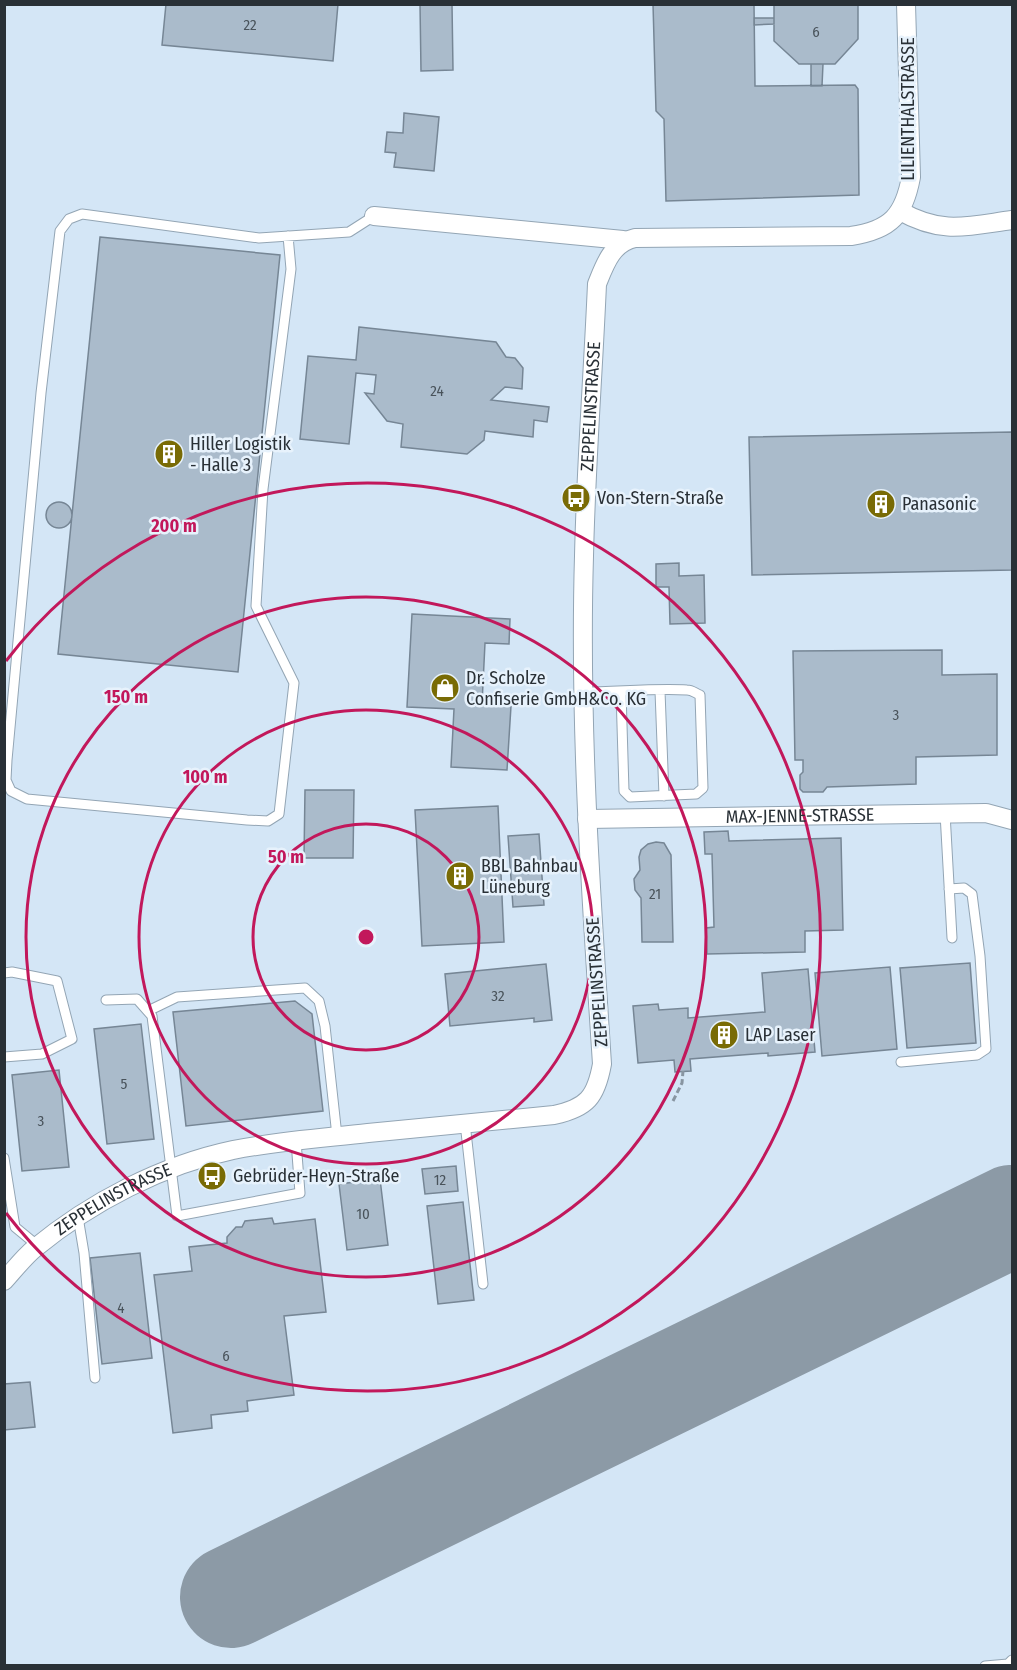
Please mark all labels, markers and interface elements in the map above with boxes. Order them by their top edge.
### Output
house number: 22 [243,16,257,34]
house number: 6 [812,23,820,41]
street label: LILIENTHALSTRASSE [897,37,919,181]
street label: ZEPPELINSTRASSE [576,341,605,472]
house number: 24 [430,382,444,400]
place label: Hiller Logistik - Halle 3 [190,433,291,476]
building icon: Hiller Logistik - Halle 3 [153,438,185,470]
bus stop icon: Von-Stern-Straße [560,482,592,514]
place label: Von-Stern-Straße [597,487,724,509]
building icon: Panasonic [865,488,897,520]
place label: Panasonic [902,493,977,515]
text: 200 m [150,515,197,537]
place label: Dr. Scholze Confiserie GmbH&Co. KG [466,667,646,710]
shop icon: Dr. Scholze Confiserie GmbH&Co. KG [429,672,461,704]
text: 150 m [104,686,148,708]
house number: 3 [893,706,900,724]
text: 100 m [183,766,227,788]
street label: MAX-JENNE-STRASSE [726,804,874,828]
text: 50 m [268,846,304,868]
place label: BBL Bahnbau Lüneburg [481,855,578,898]
building icon: BBL Bahnbau Lüneburg [444,860,476,892]
house number: 21 [649,885,661,903]
street label: ZEPPELINSTRASSE [581,916,613,1048]
centre of rings [356,927,376,947]
house number: 32 [491,987,505,1005]
building icon: LAP Laser [708,1019,740,1051]
place label: LAP Laser [745,1024,816,1046]
house number: 5 [121,1075,128,1093]
house number: 3 [38,1112,45,1130]
street label: ZEPPELINSTRASSE [50,1158,175,1240]
bus stop icon: Gebrüder-Heyn-Straße [196,1160,228,1192]
place label: Gebrüder-Heyn-Straße [233,1165,399,1187]
house number: 12 [434,1171,447,1189]
house number: 10 [356,1205,370,1223]
house number: 4 [117,1299,125,1317]
house number: 6 [222,1347,230,1365]

